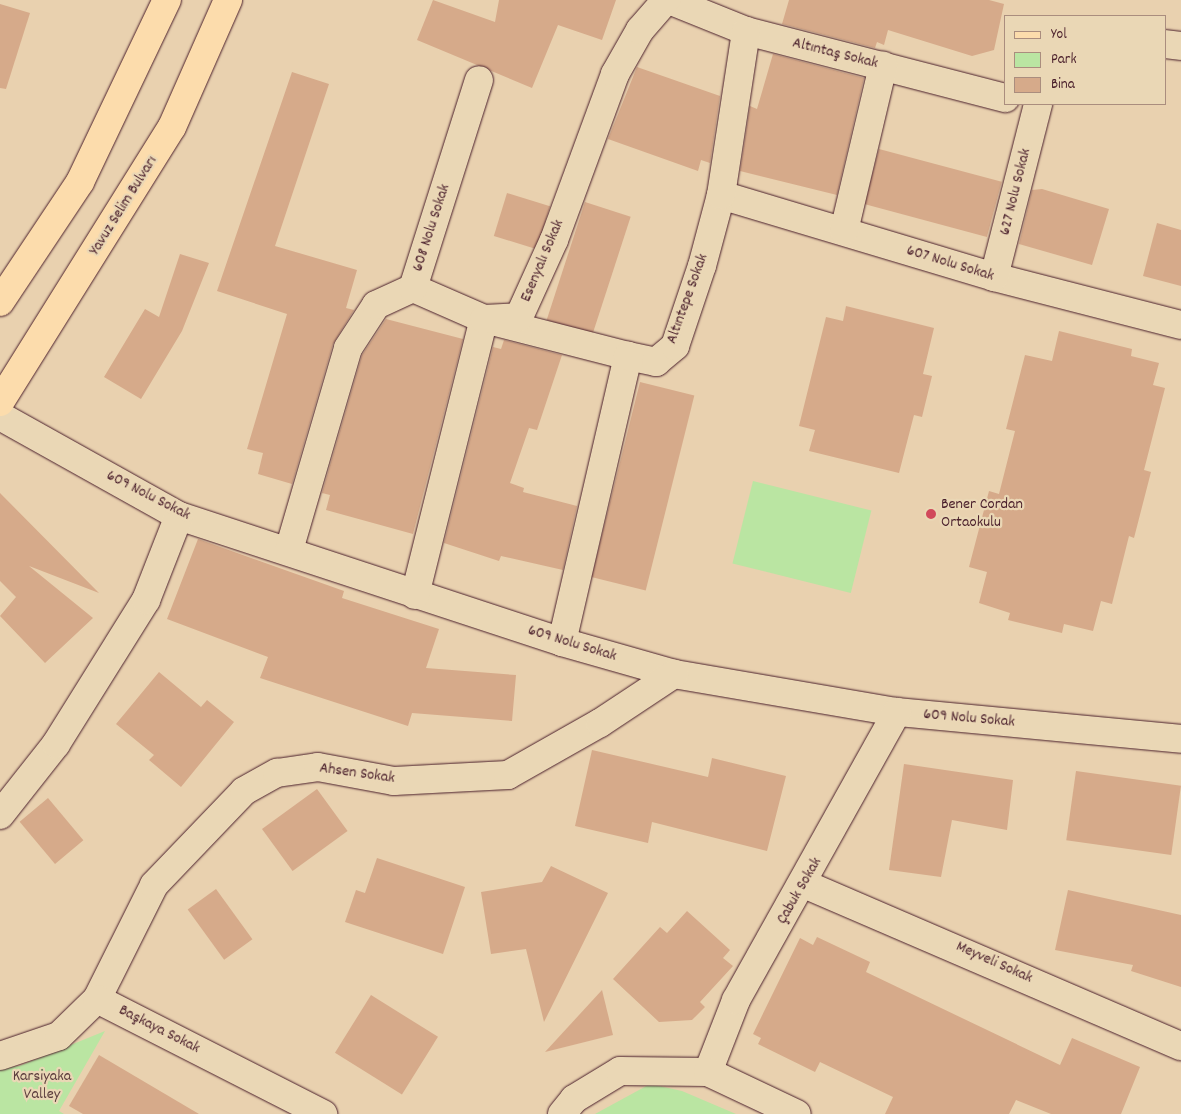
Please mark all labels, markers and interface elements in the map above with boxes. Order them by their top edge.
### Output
legend [1004,15,1166,105]
text: Yol [1051,24,1067,46]
street label: Altıntaş Sokak [790,34,880,74]
text: Park [1051,49,1077,71]
text: Bina [1051,74,1075,96]
street label: 627 Nolu Sokak [996,147,1036,237]
street label: Yavuz Selim Bulvarı [86,153,162,259]
street label: 608 Nolu Sokak [409,182,455,274]
street label: Esenyalı Sokak [517,217,569,305]
street label: 607 Nolu Sokak [904,242,996,286]
street label: Altıntepe Sokak [663,251,713,347]
street label: 609 Nolu Sokak [103,467,193,525]
place label: Bener Cordan Ortaokulu [941,495,1023,533]
marker: Bener Cordan Ortaokulu [925,508,937,520]
street label: 609 Nolu Sokak [525,621,619,667]
street label: 609 Nolu Sokak [922,705,1016,733]
street label: Ahsen Sokak [318,759,396,789]
street label: Çabuk Sokak [773,854,827,928]
street label: Meyveli Sokak [953,938,1035,988]
street label: Başkaya Sokak [115,1001,203,1059]
park label: Karsiyaka Valley [13,1067,71,1105]

